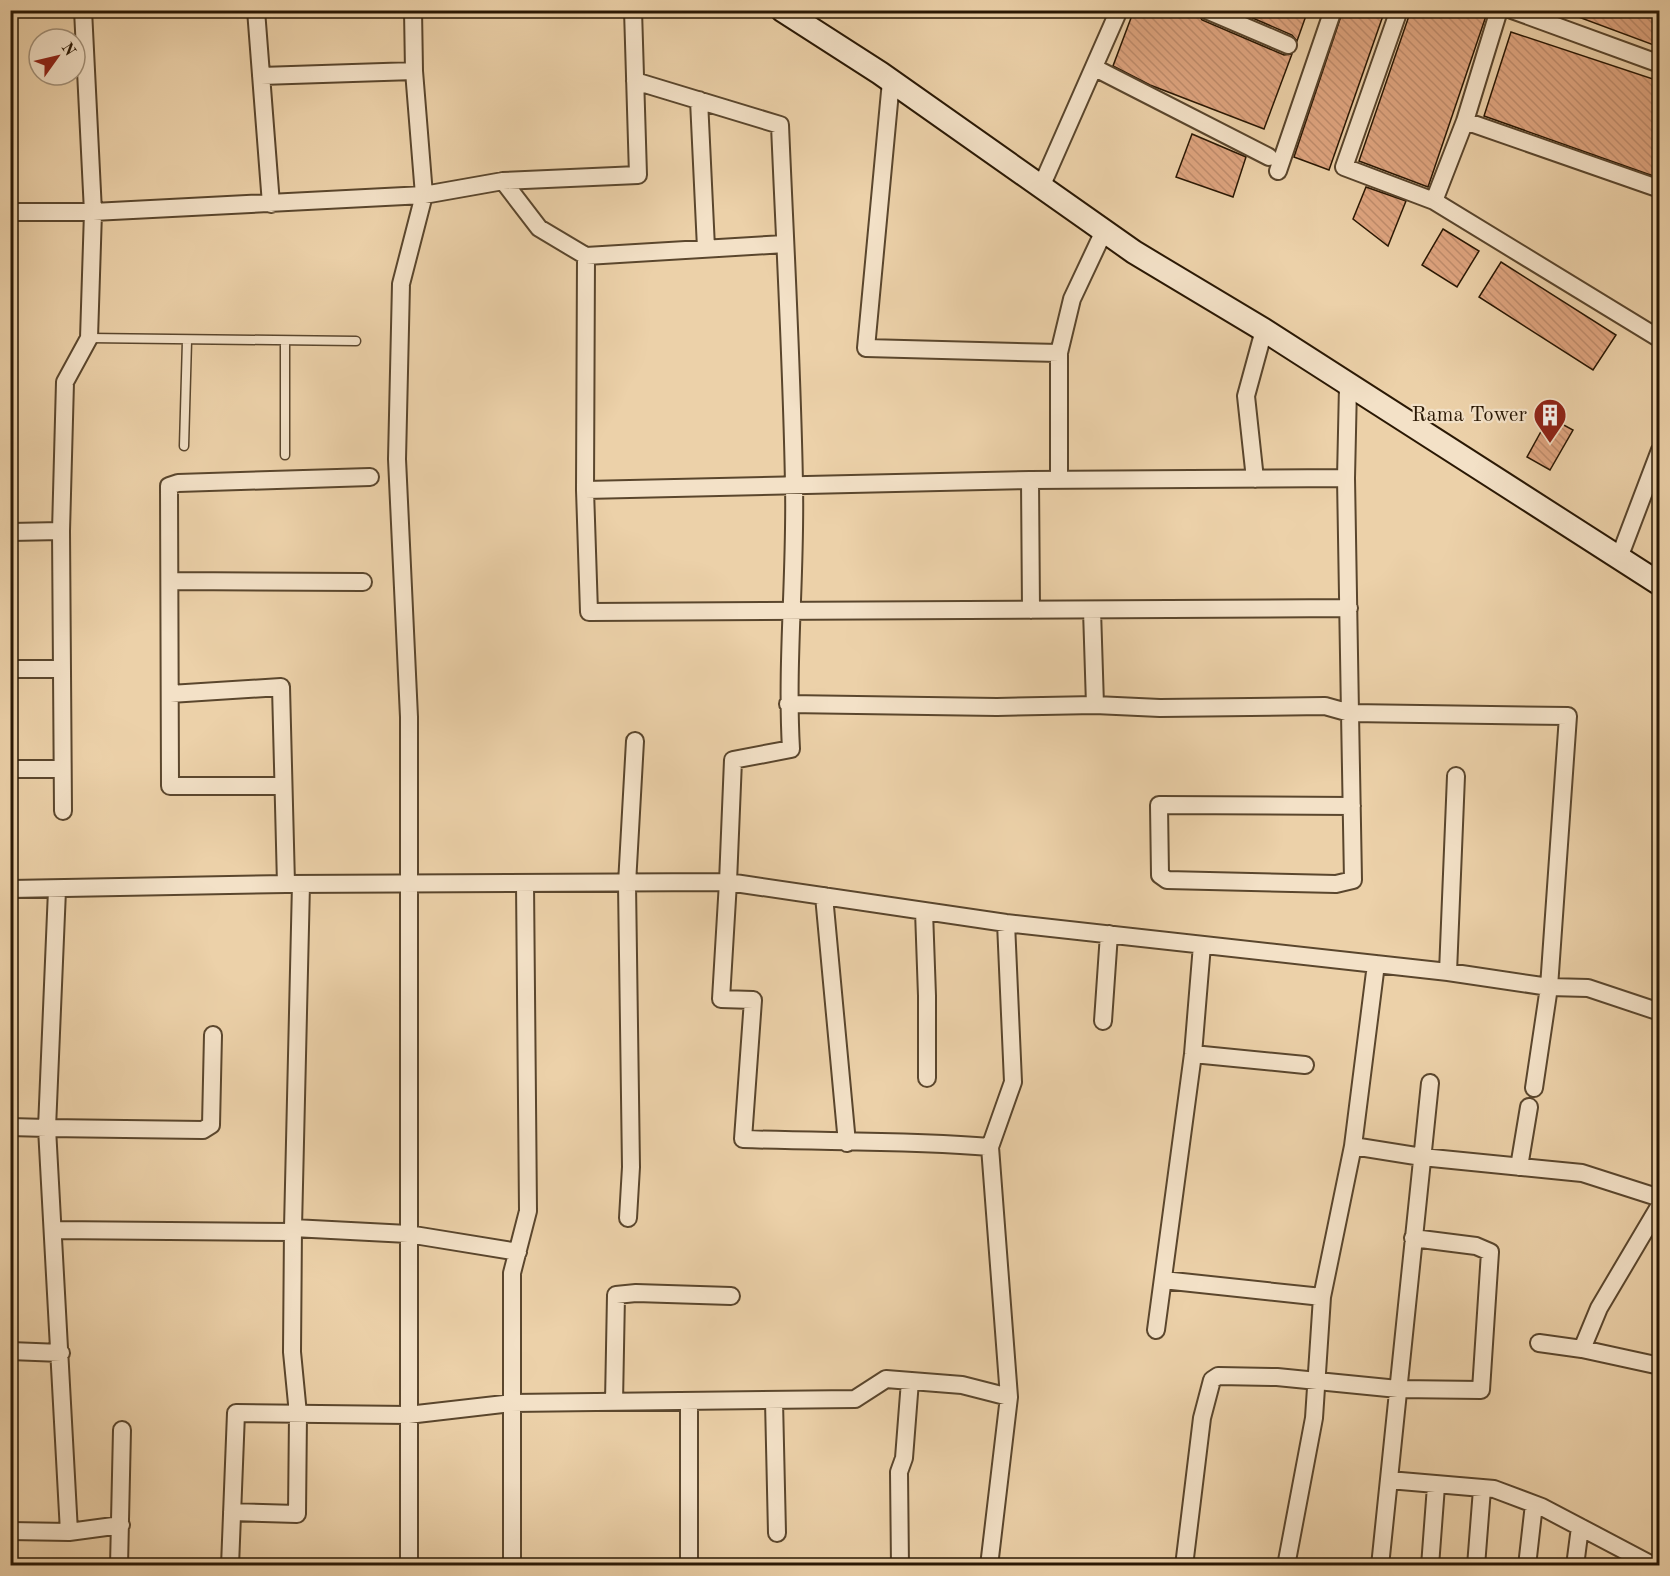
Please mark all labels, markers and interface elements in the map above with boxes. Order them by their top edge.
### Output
north arrow [27,27,87,87]
text: N [58,40,78,60]
building icon: Rama Tower [1532,397,1568,444]
place label: Rama Tower [1411,405,1527,426]

